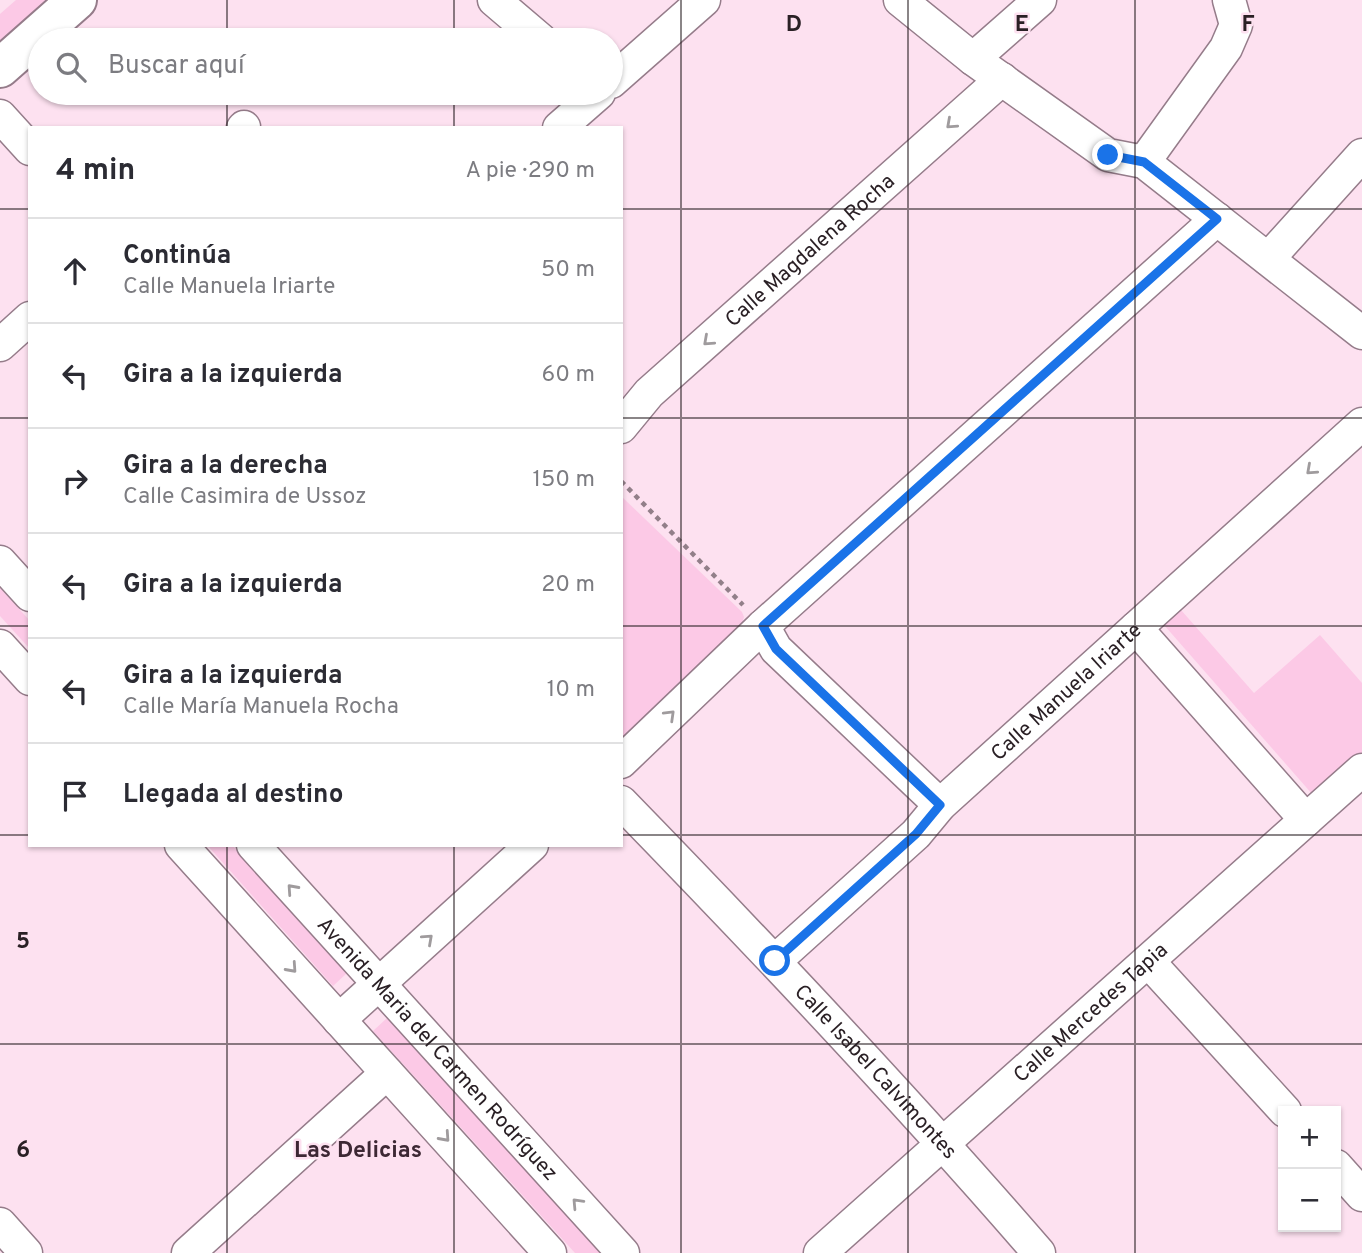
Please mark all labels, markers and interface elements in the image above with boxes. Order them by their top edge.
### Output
text: D [786,11,802,40]
text: E [1015,11,1029,40]
text: F [1241,11,1255,40]
search box [28,28,623,105]
icon: search [52,48,90,86]
text: Buscar aquí [108,50,245,83]
one-way arrow [946,116,959,128]
route end [1092,139,1123,170]
text: 4 min [56,153,135,190]
text: A pie · 290 m [466,157,595,186]
street label: Calle Magdalena Rocha [720,169,901,334]
text: Continúa [123,240,231,273]
icon: ahead [56,252,94,290]
text: 50 m [541,256,595,285]
text: Calle Manuela Iriarte [123,273,335,302]
one-way arrow [703,333,716,345]
icon: left [56,357,94,395]
text: Gira a la izquierda [123,359,342,392]
text: 60 m [542,361,595,390]
text: Gira a la derecha [123,450,328,483]
icon: right [56,462,94,500]
one-way arrow [1306,462,1319,474]
text: 150 m [533,466,595,495]
text: Calle Casimira de Ussoz [123,483,367,512]
icon: left [56,567,94,605]
text: Gira a la izquierda [123,569,342,602]
text: 20 m [541,571,595,600]
street label: Calle Manuela Iriarte [986,617,1148,768]
text: Gira a la izquierda [123,660,342,693]
icon: left [56,672,94,710]
text: 10 m [547,676,595,705]
text: Calle María Manuela Rocha [123,693,399,722]
one-way arrow [662,711,675,724]
icon: arrive [56,777,94,815]
text: Llegada al destino [123,779,343,812]
one-way arrow [288,884,300,897]
street label: Avenida Maria del Carmen Rodríguez [310,912,563,1187]
text: 5 [16,928,30,957]
one-way arrow [420,935,433,948]
street label: Calle Mercedes Tapia [1008,937,1174,1089]
route start [759,945,790,976]
one-way arrow [284,960,297,973]
street label: Calle Isabel Calvimontes [788,979,962,1166]
map controls [1278,1106,1341,1232]
button: + [1278,1106,1341,1169]
one-way arrow [437,1129,449,1142]
text: 6 [16,1137,30,1166]
district label: Las Delicias [294,1137,422,1166]
button: − [1278,1169,1341,1232]
one-way arrow [573,1198,585,1211]

